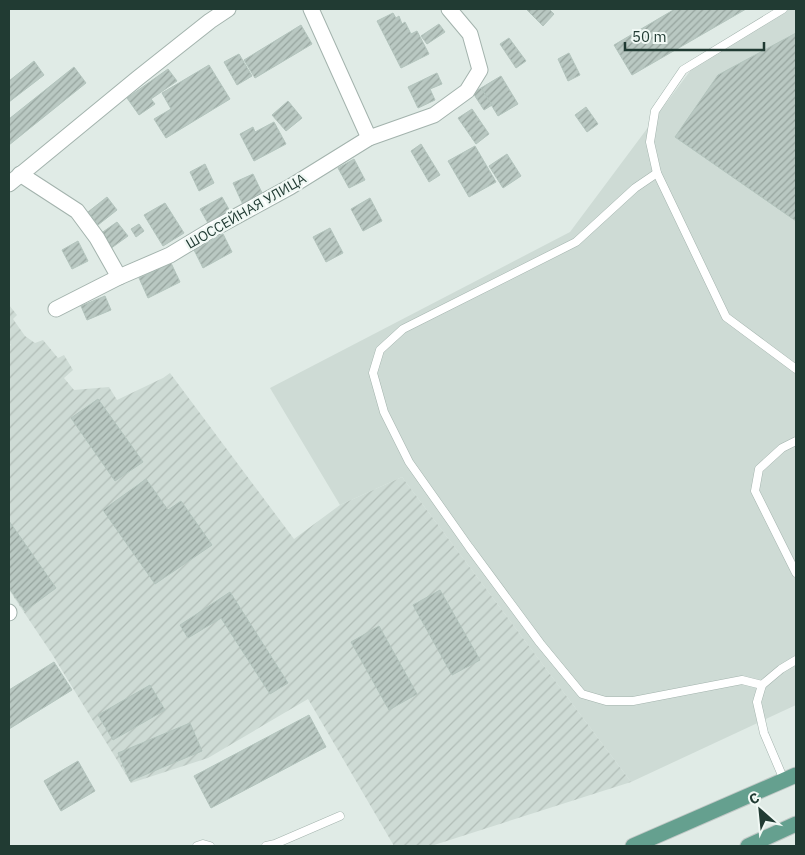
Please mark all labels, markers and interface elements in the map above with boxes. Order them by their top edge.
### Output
scale bar [625,20,764,52]
text: 50 m [632,27,667,46]
street label: ШОССЕЙНАЯ УЛИЦА [182,168,309,253]
north arrow [735,785,785,835]
text: С [746,788,762,809]

